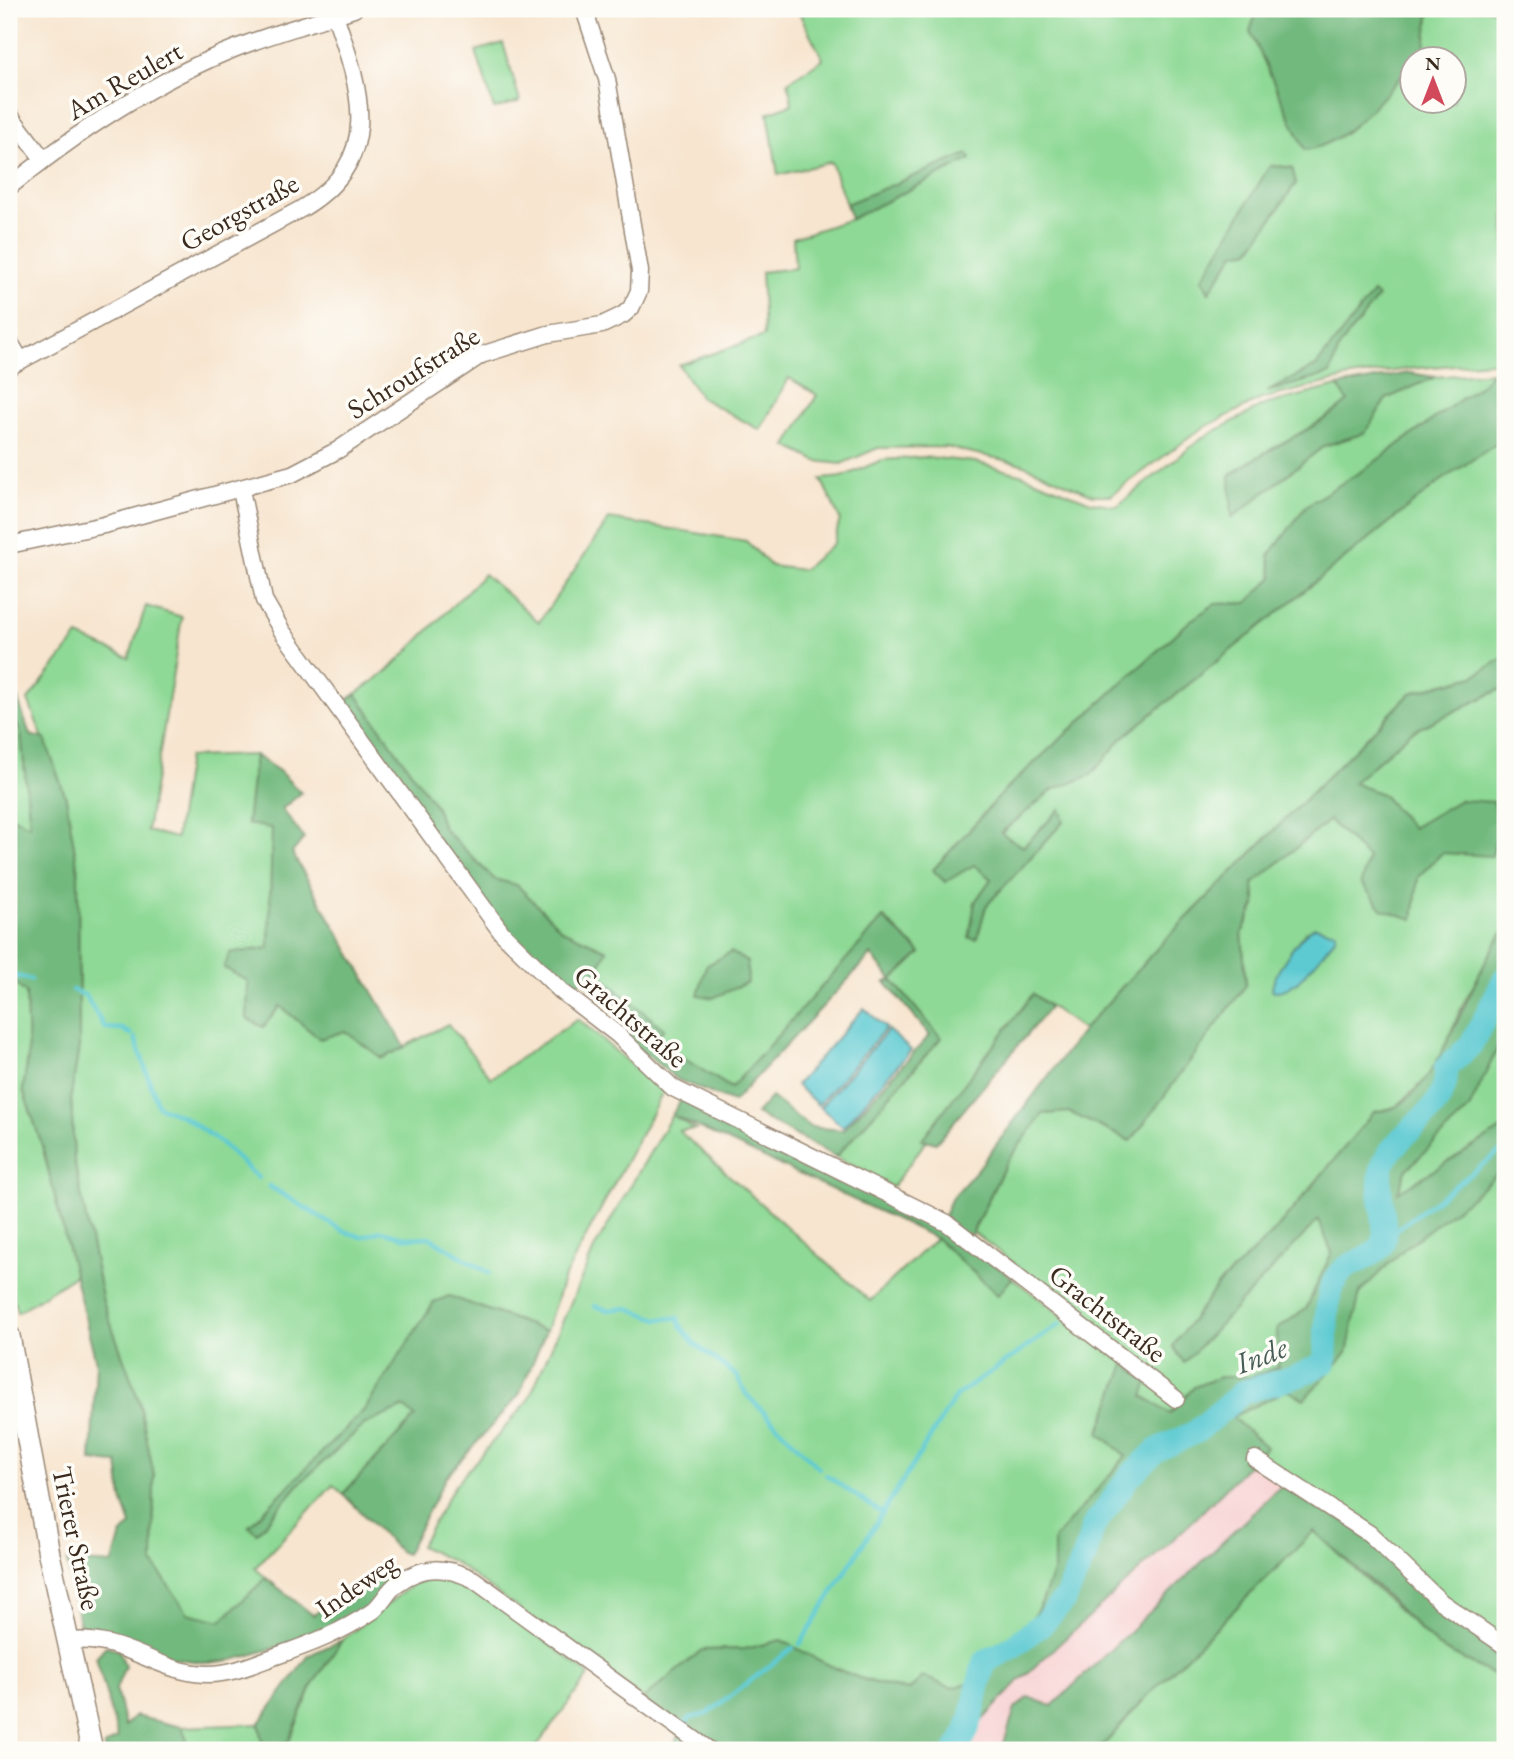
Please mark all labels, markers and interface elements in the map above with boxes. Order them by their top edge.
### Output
street label: Am Reulert [59,32,189,128]
north arrow [1398,46,1468,116]
text: N [1425,51,1441,76]
street label: Georgstraße [173,165,305,259]
street label: Schroufstraße [340,317,486,427]
street label: Grachtstraße [567,957,695,1075]
street label: Grachtstraße [1042,1256,1174,1370]
water label: Inde [1229,1327,1293,1383]
street label: Trierer Straße [44,1463,110,1613]
street label: Indeweg [308,1544,404,1626]

